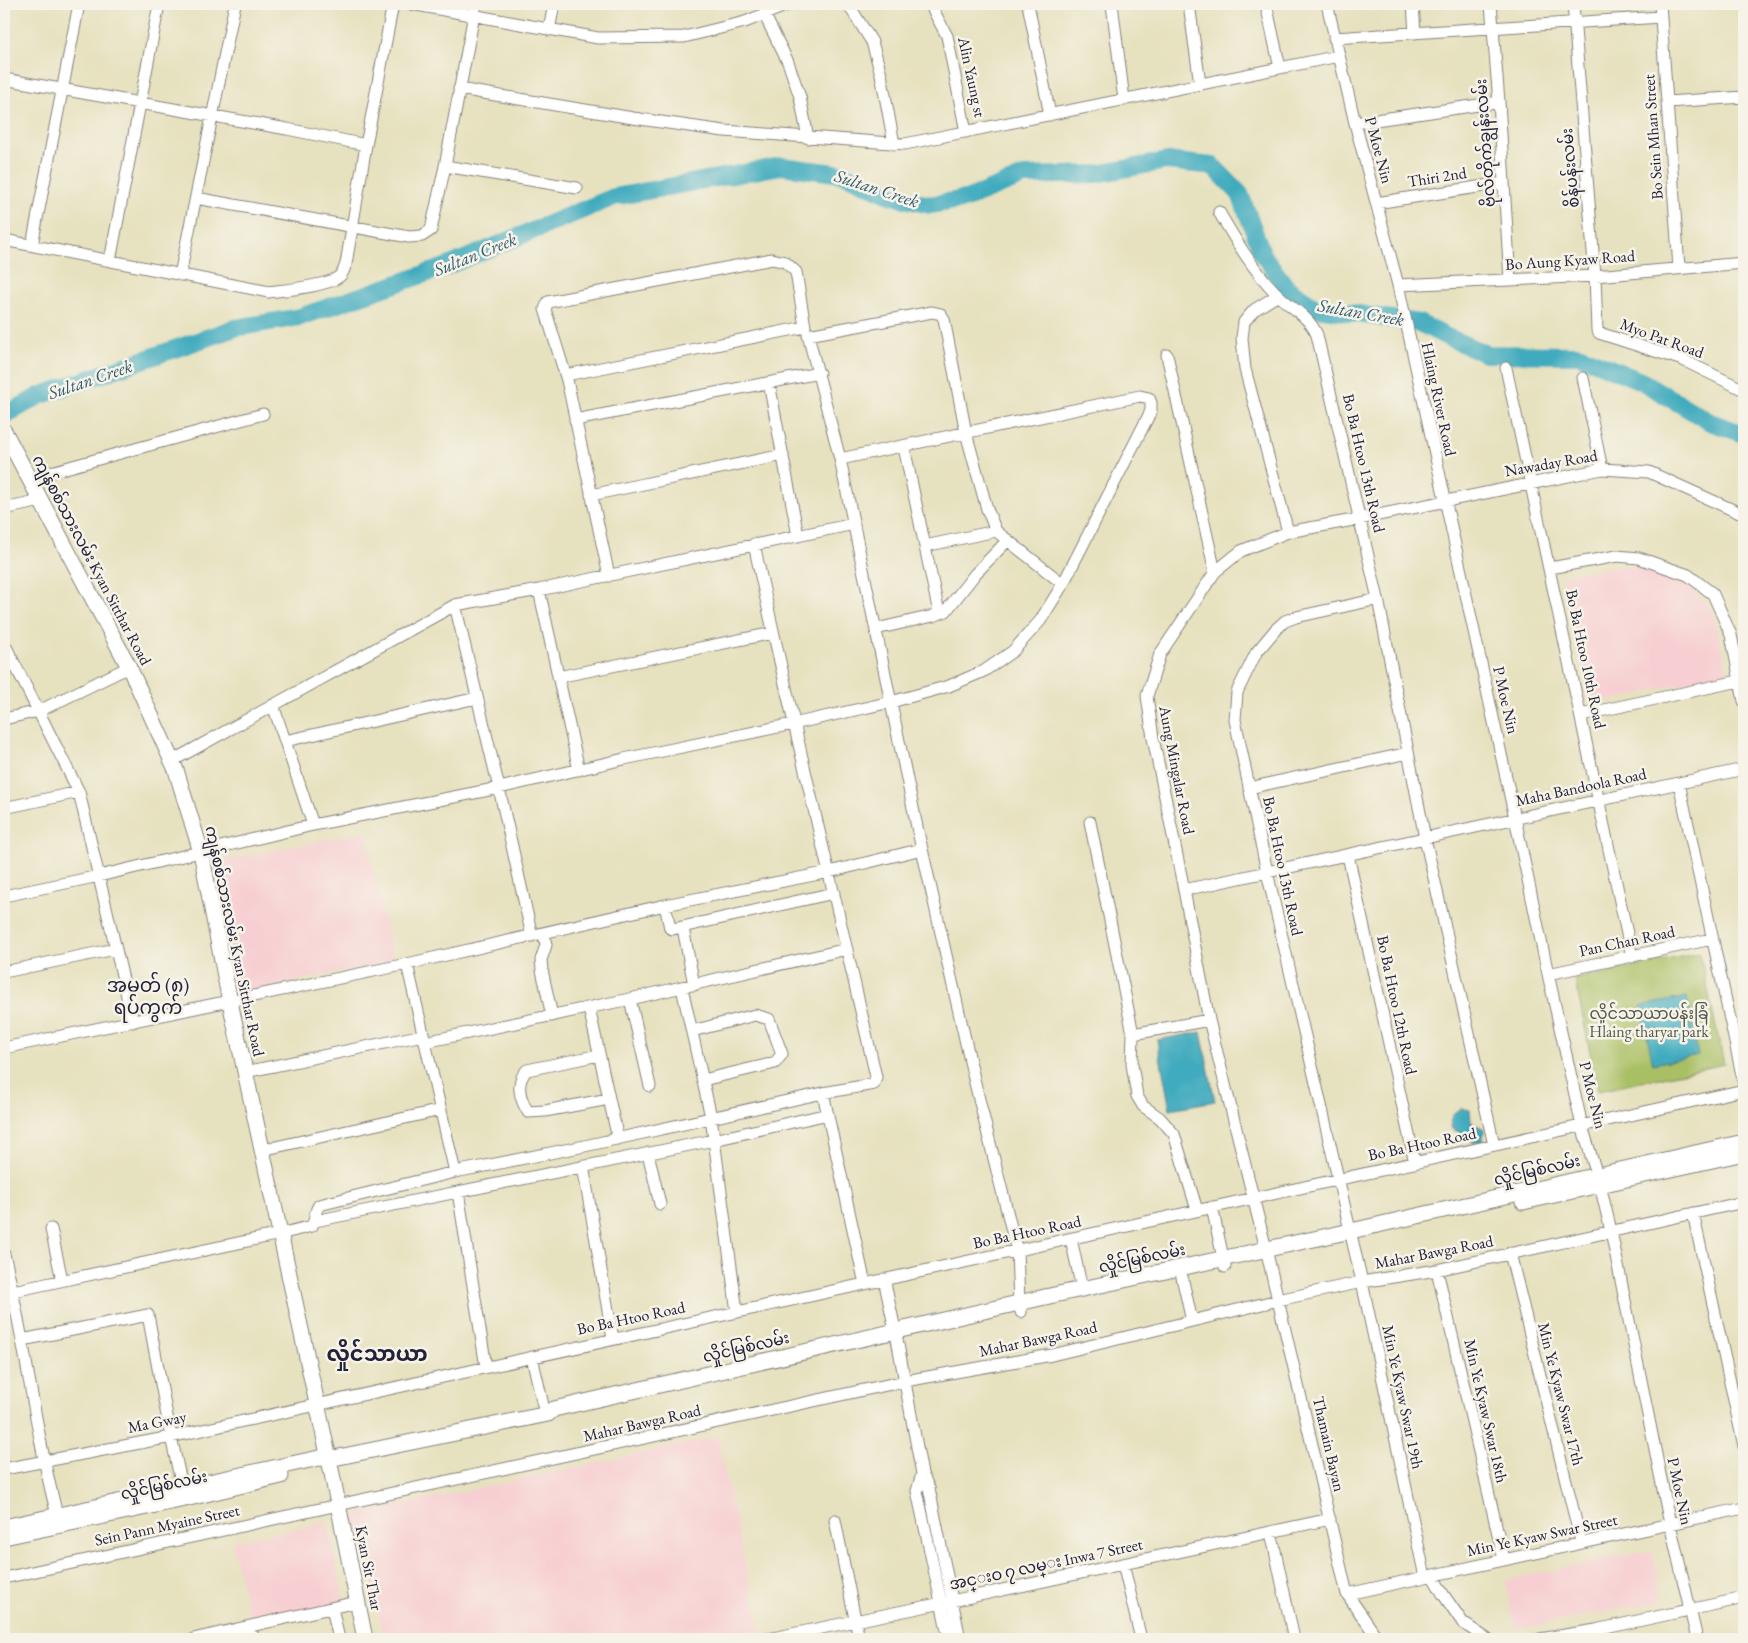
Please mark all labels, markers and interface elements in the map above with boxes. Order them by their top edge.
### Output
street label: Alin Yaung st [953,34,991,119]
street label: Bo Sein Mhan Street [1638,74,1668,200]
street label: ဗိုလ်တိုက်ချွန်းလမ်း [1469,78,1505,208]
street label: P Moe Nin [1360,114,1398,186]
street label: စိန်ပန်းလမ်း [1555,127,1587,209]
street label: Thiri 2nd [1406,162,1469,192]
water label: Sultan Creek [831,163,922,212]
water label: Sultan Creek [429,227,520,281]
street label: Bo Aung Kyaw Road [1504,245,1636,275]
water label: Sultan Creek [1315,293,1406,331]
street label: Myo Pat Road [1617,313,1708,363]
street label: Hlaing River Road [1417,340,1462,459]
water label: Sultan Creek [44,354,135,404]
street label: Bo Ba Htoo 13th Road [1338,392,1390,535]
street label: Nawaday Road [1503,444,1600,481]
street label: ကျန်စစ်သားလမ်း Kyan Sitthar Road [25,451,158,671]
street label: Bo Ba Htoo 10th Road [1561,587,1611,731]
street label: P Moe Nin [1488,664,1524,736]
street label: Aung Mingalar Road [1154,703,1200,837]
street label: Maha Bandoola Road [1514,763,1649,811]
street label: Bo Ba Htoo 13th Road [1258,794,1308,938]
street label: ကျန်စစ်သားလမ်း Kyan Sitthar Road [197,824,271,1060]
street label: Pan Chan Road [1577,920,1678,961]
street label: Bo Ba Htoo 12th Road [1372,933,1422,1077]
district label: အမှတ် (၈) ရပ်ကွက် [107,971,189,1023]
park label: လှိုင်သာယာပန်းခြံ Hlaing tharyar park [1589,1002,1709,1042]
street label: P Moe Nin [1575,1059,1612,1131]
street label: Bo Ba Htoo Road [1366,1122,1479,1166]
street label: လှိုင်မြစ်လမ်း [1492,1149,1583,1193]
street label: Bo Ba Htoo Road [971,1210,1084,1254]
street label: Mahar Bawga Road [1373,1230,1496,1274]
street label: လှိုင်မြစ်လမ်း [1097,1238,1188,1280]
street label: Bo Ba Htoo Road [575,1296,688,1340]
street label: Mahar Bawga Road [977,1316,1100,1362]
street label: Min Ye Kyaw Swar 17th [1533,1320,1589,1468]
street label: Min Ye Kyaw Swar 19th [1377,1323,1429,1471]
street label: လှိုင်မြစ်လမ်း [701,1326,792,1370]
street label: Min Ye Kyaw Swar 18th [1459,1337,1513,1485]
district label: လှိုင်သာယာ [326,1338,428,1371]
street label: Thamain Bayan [1308,1394,1350,1494]
street label: Mahar Bawga Road [581,1399,704,1447]
street label: Ma Gway [126,1406,189,1438]
street label: P Moe Nin [1663,1455,1698,1527]
street label: လှိုင်မြစ်လမ်း [119,1465,210,1507]
street label: Sein Pann Myaine Street [93,1499,241,1551]
street label: Min Ye Kyaw Swar Street [1465,1509,1619,1561]
street label: Kyan Sit Thar [350,1524,388,1613]
street label: အင္းဝ ၇ လမ္း Inwa 7 Street [947,1533,1145,1598]

